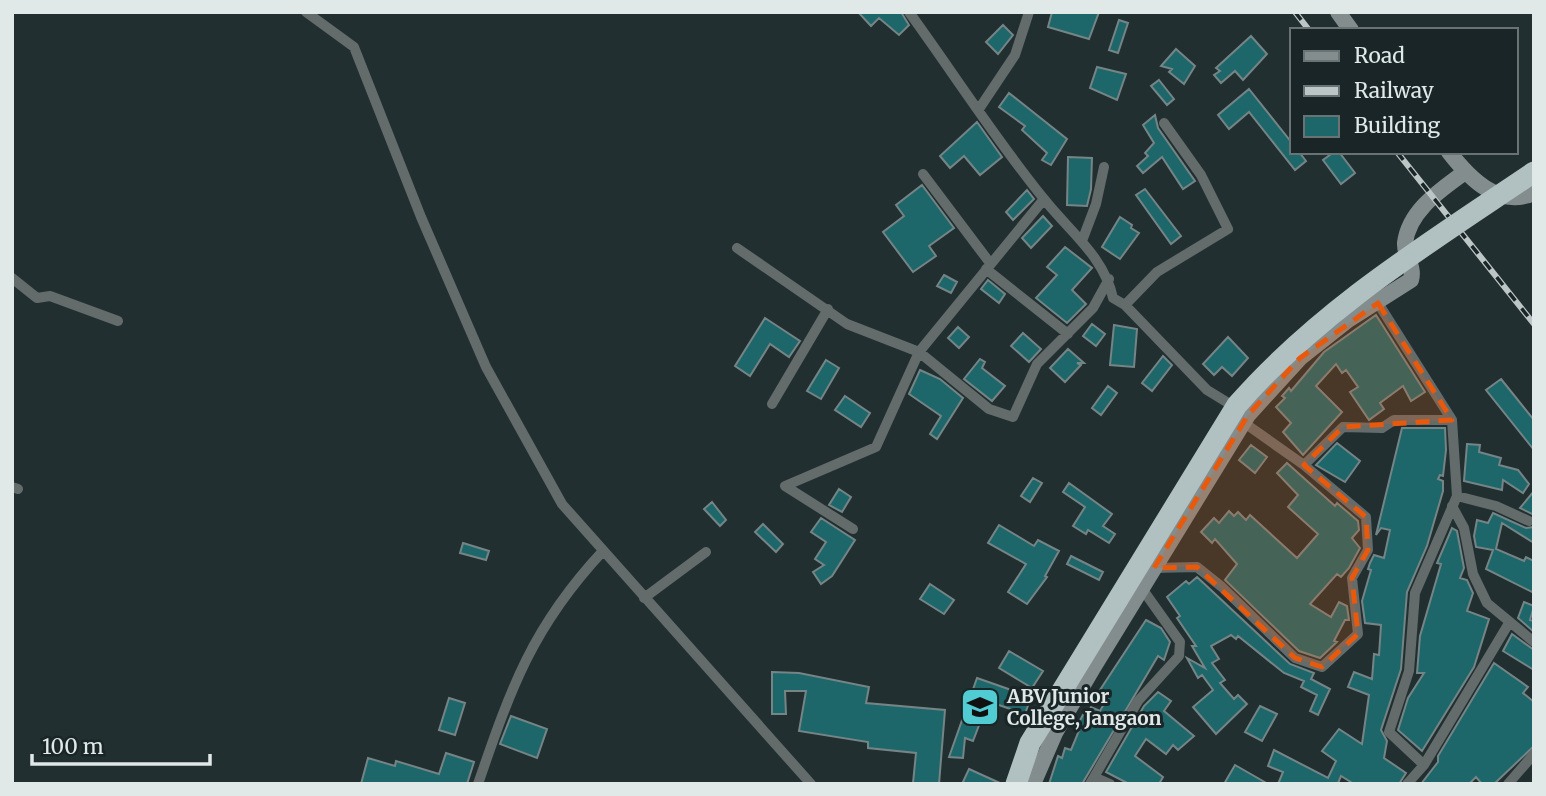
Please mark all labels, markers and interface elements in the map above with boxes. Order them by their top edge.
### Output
legend [1290,28,1518,154]
text: Road [1354,42,1405,69]
text: Railway [1354,77,1435,104]
text: Building [1354,112,1441,139]
place label: ABV Junior College, Jangaon [1006,684,1162,730]
school or university icon: ABV Junior College, Jangaon [959,686,1001,728]
scale bar [32,722,210,766]
text: 100 m [42,733,104,760]

